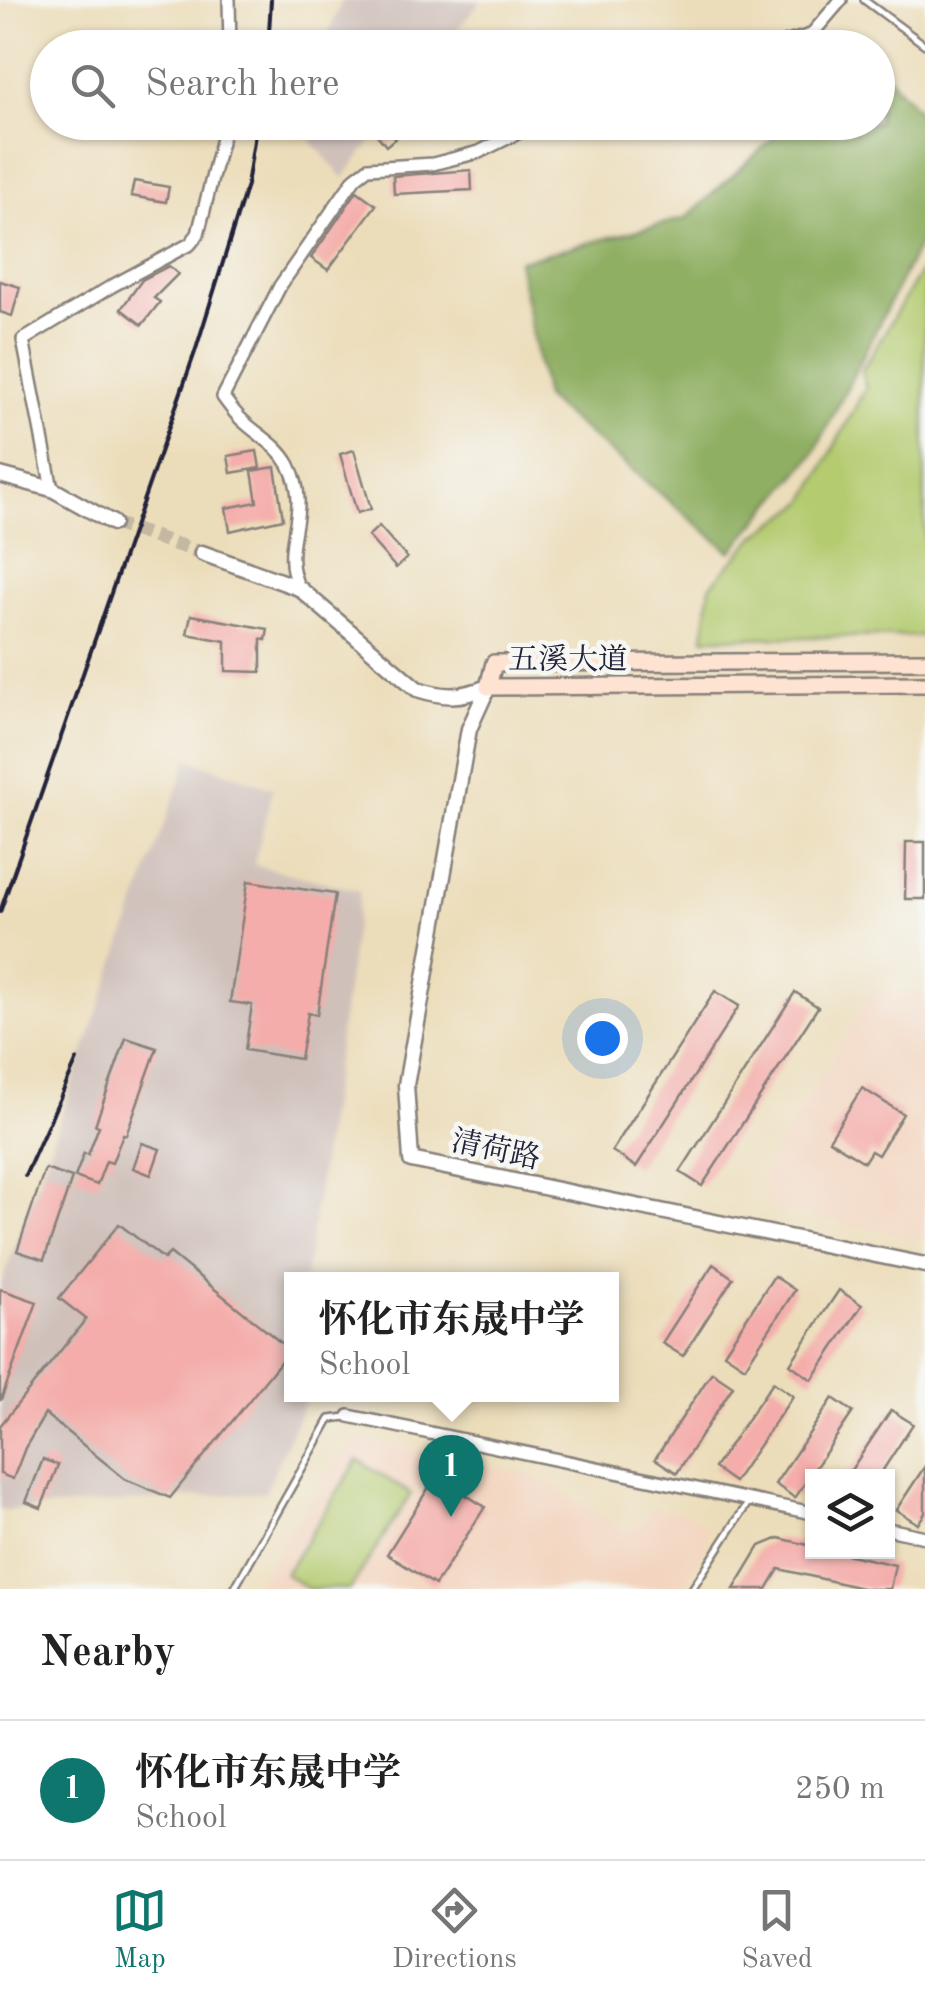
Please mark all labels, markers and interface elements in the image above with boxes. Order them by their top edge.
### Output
search box [30,30,895,140]
icon: search [65,58,120,113]
text: Search here [145,66,340,104]
street label: 五溪大道 [508,643,628,676]
your location [577,1013,628,1064]
street label: 清荷路 [448,1124,543,1175]
popup [284,1272,619,1402]
text: 怀化市东晟中学 [318,1303,585,1341]
text: School [318,1350,410,1382]
pin: 1 [418,1434,484,1517]
map controls [805,1469,895,1559]
button: layers [805,1469,895,1559]
text: Nearby [40,1633,176,1675]
text: 怀化市东晟中学 [135,1756,401,1794]
text: 1 [63,1774,82,1806]
text: 250 m [795,1774,885,1806]
text: School [135,1803,227,1835]
tab: Map [112,1883,167,1978]
tab: Directions [392,1883,517,1978]
tab: Saved [741,1883,813,1978]

